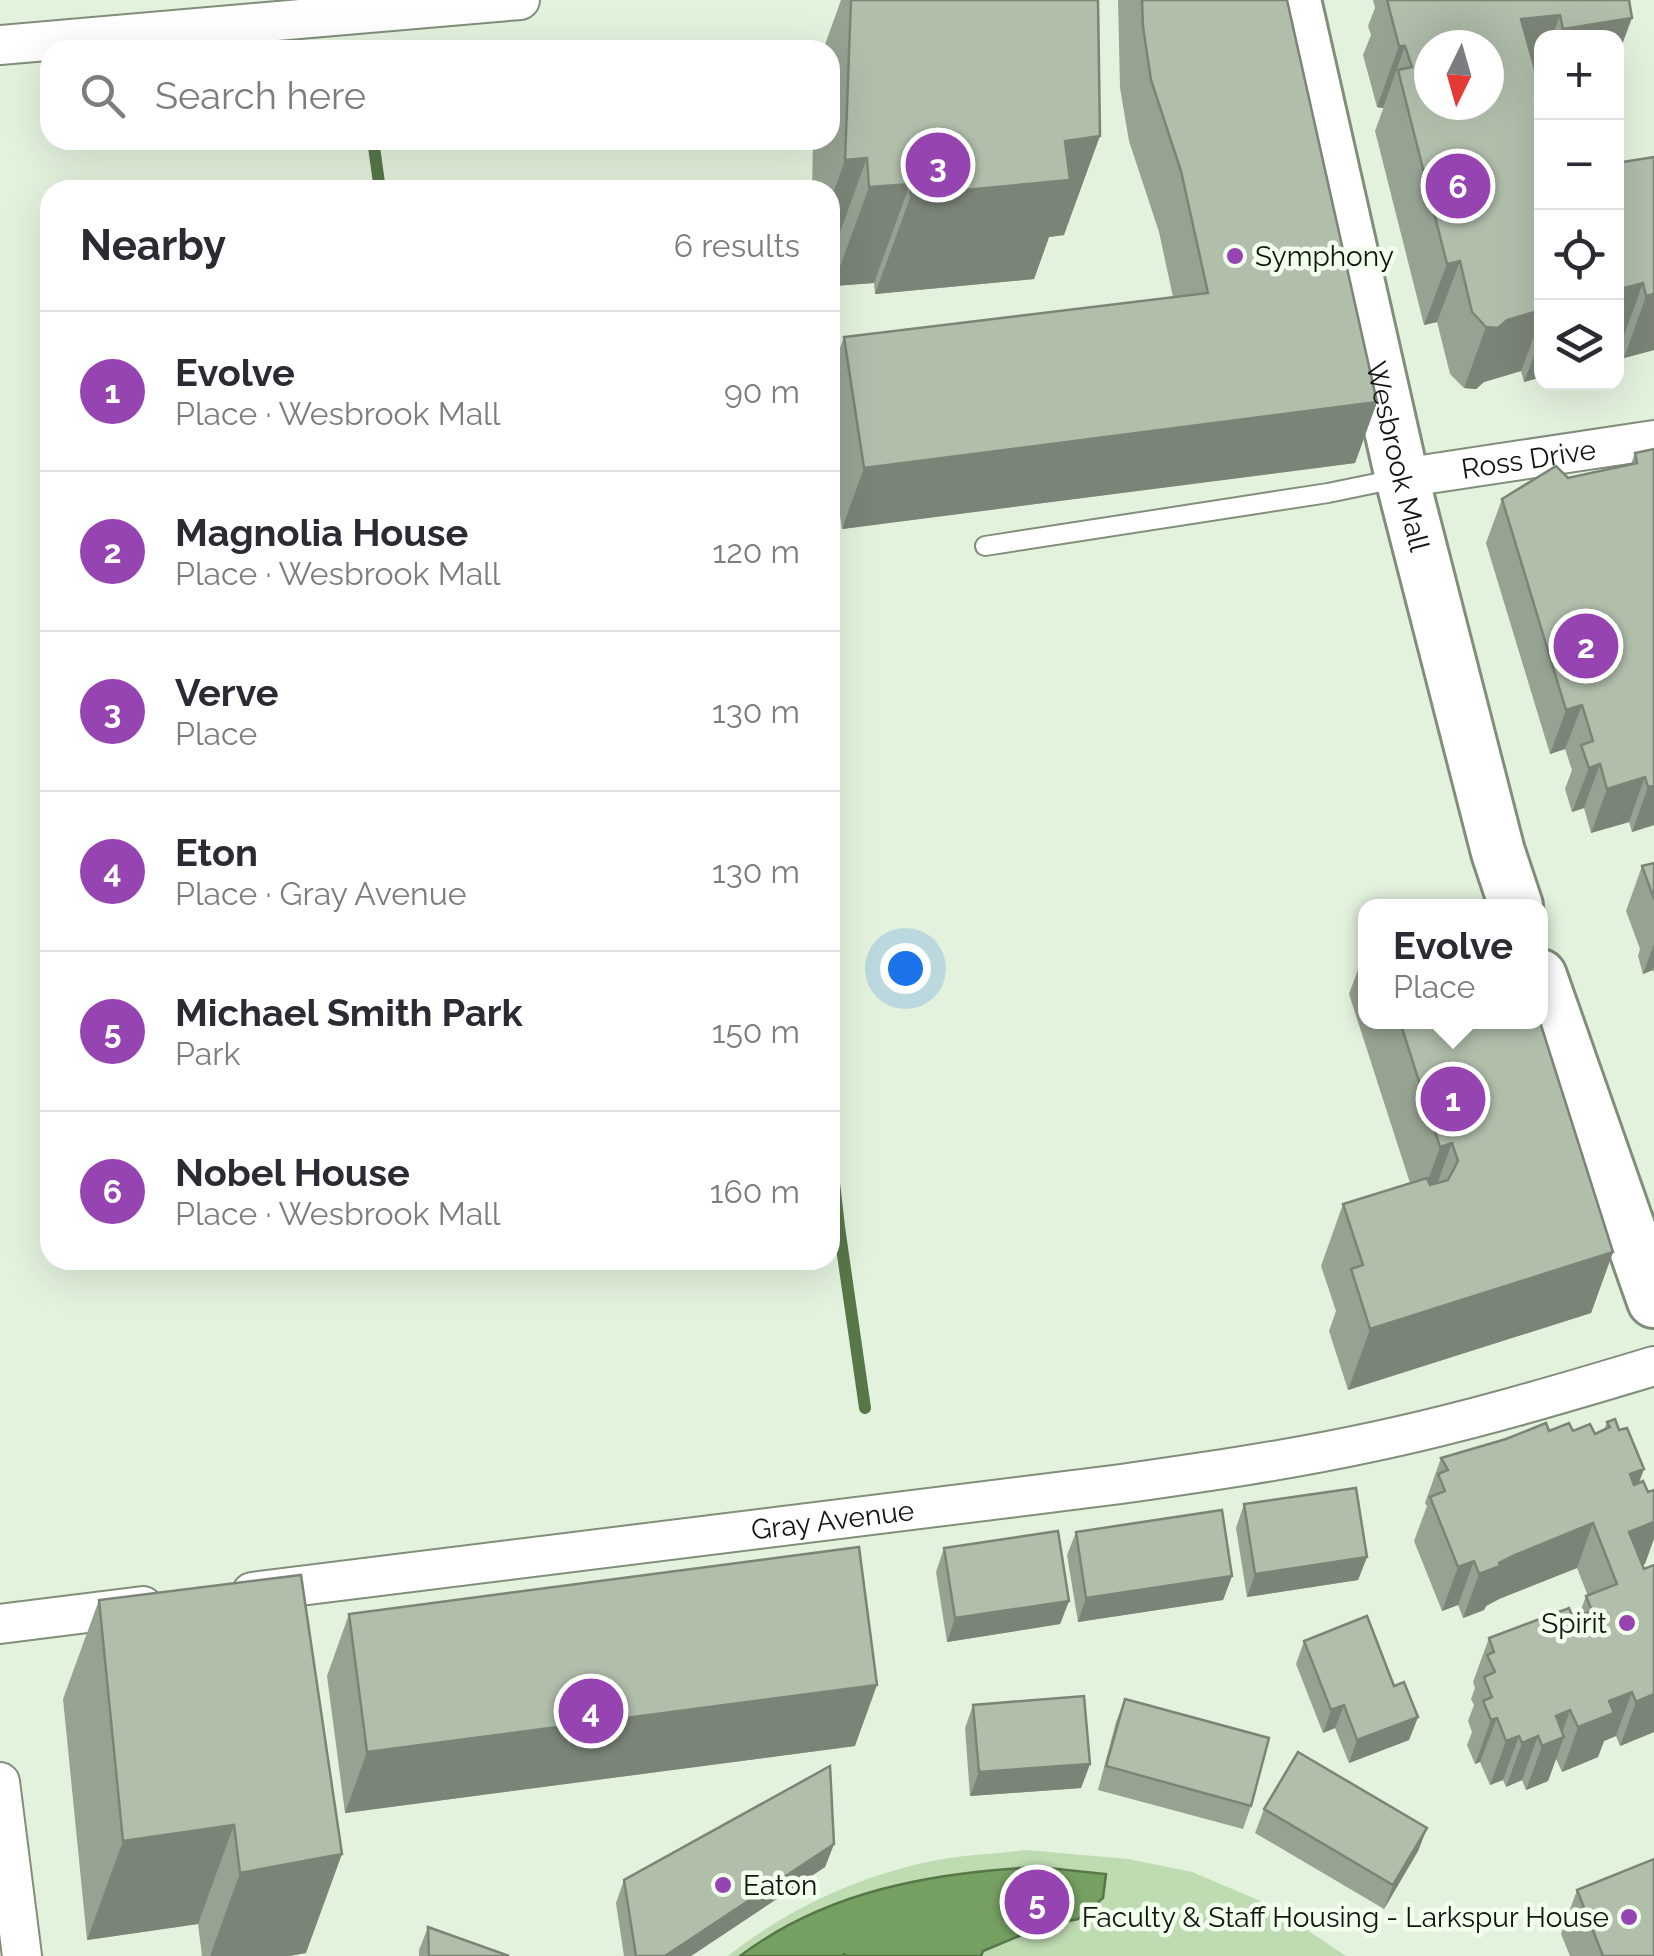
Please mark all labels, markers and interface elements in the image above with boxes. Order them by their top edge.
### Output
north arrow [1414,30,1504,120]
map controls [1534,30,1624,390]
button: + [1534,30,1624,120]
search box [40,40,840,150]
icon: search [75,68,130,123]
text: Search here [155,73,366,118]
button: − [1534,120,1624,210]
pin: 3 [906,128,970,202]
pin: 6 [1426,148,1490,224]
button: locate [1534,210,1624,300]
text: Nearby [80,221,226,270]
text: 6 results [674,227,800,264]
place label: Symphony [1255,240,1394,273]
marker: Symphony [1224,245,1246,267]
button: layers [1534,300,1624,390]
text: Evolve [175,350,295,395]
street label: Wesbrook Mall [1359,358,1436,555]
text: 1 [105,373,120,410]
text: 90 m [724,373,800,410]
text: Place · Wesbrook Mall [175,395,500,432]
street label: Ross Drive [1459,433,1598,486]
text: Magnolia House [175,510,468,555]
text: 2 [103,533,122,570]
text: 120 m [712,533,800,570]
text: Place · Wesbrook Mall [175,555,500,592]
pin: 2 [1554,608,1618,684]
text: Verve [175,670,279,715]
text: 3 [104,693,121,730]
text: 130 m [712,693,800,730]
text: Place [175,715,257,752]
text: Eton [175,830,258,875]
text: 4 [103,853,122,890]
text: 130 m [712,853,800,890]
text: Place · Gray Avenue [175,875,467,912]
popup [1358,899,1548,1029]
text: Evolve [1393,923,1513,968]
your location [880,943,931,994]
text: Place [1393,968,1475,1005]
text: Michael Smith Park [175,990,523,1035]
text: 5 [104,1013,121,1050]
text: 150 m [712,1013,800,1050]
text: Park [175,1035,240,1072]
pin: 1 [1420,1062,1486,1136]
text: Nobel House [175,1150,410,1195]
text: 6 [103,1173,122,1210]
text: 160 m [710,1173,800,1210]
text: Place · Wesbrook Mall [175,1195,500,1232]
street label: Gray Avenue [749,1494,916,1547]
place label: Spirit [1541,1607,1608,1640]
marker: Spirit [1616,1612,1638,1634]
pin: 4 [558,1674,624,1748]
pin: 5 [1004,1864,1070,1940]
place label: Eaton [743,1869,817,1902]
marker: Eaton [712,1874,734,1896]
place label: Faculty & Staff Housing - Larkspur House [1082,1901,1609,1934]
marker: Faculty & Staff Housing - Larkspur House [1618,1906,1640,1928]

